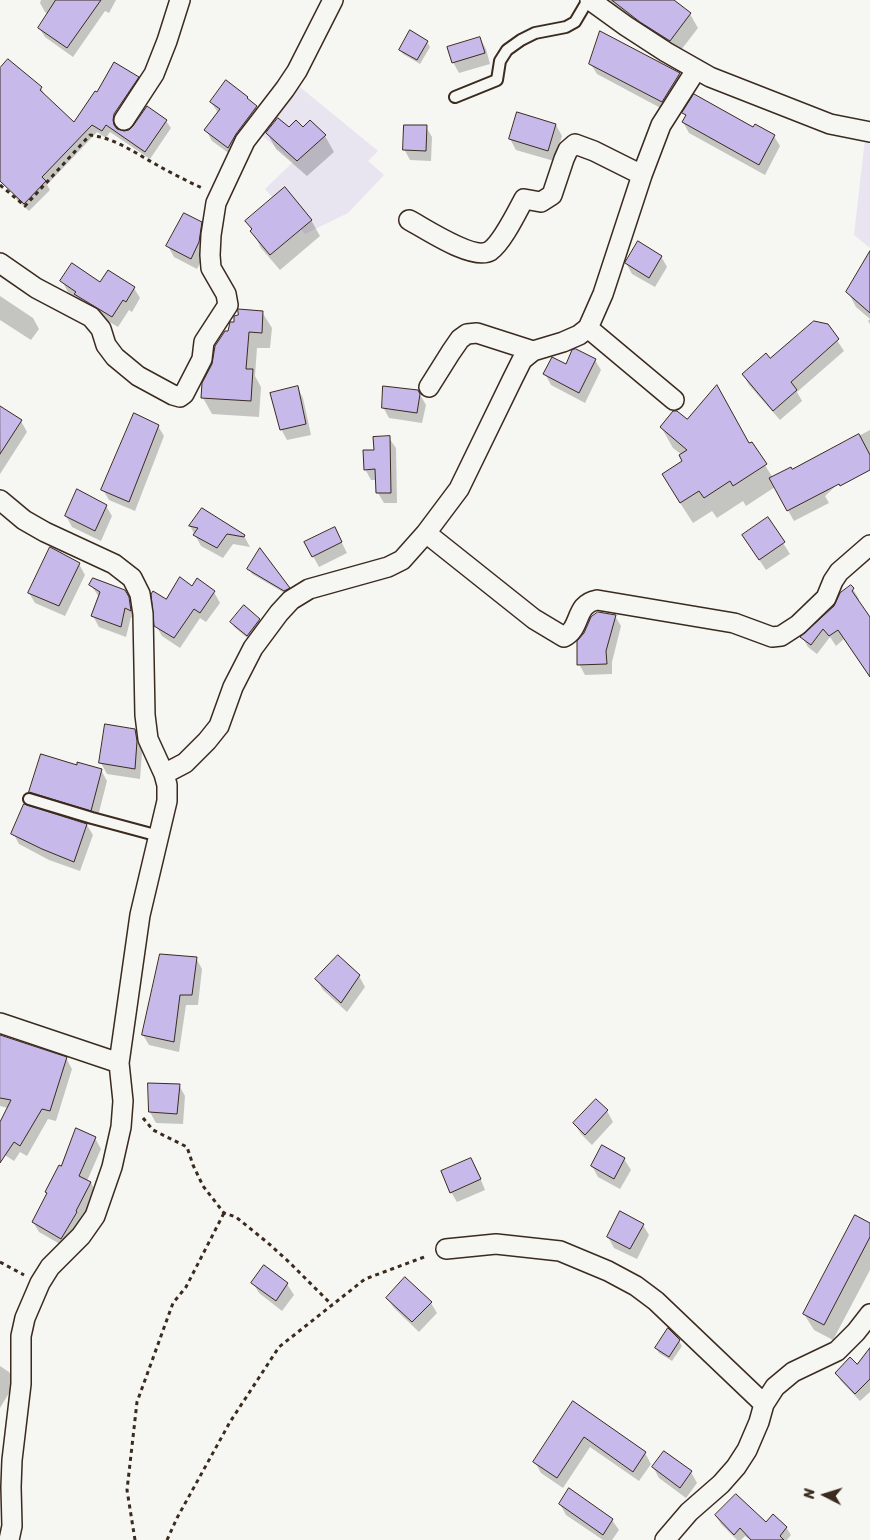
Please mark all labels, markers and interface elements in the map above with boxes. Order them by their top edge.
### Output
north arrow [800,1470,850,1520]
text: N [797,1488,822,1500]

